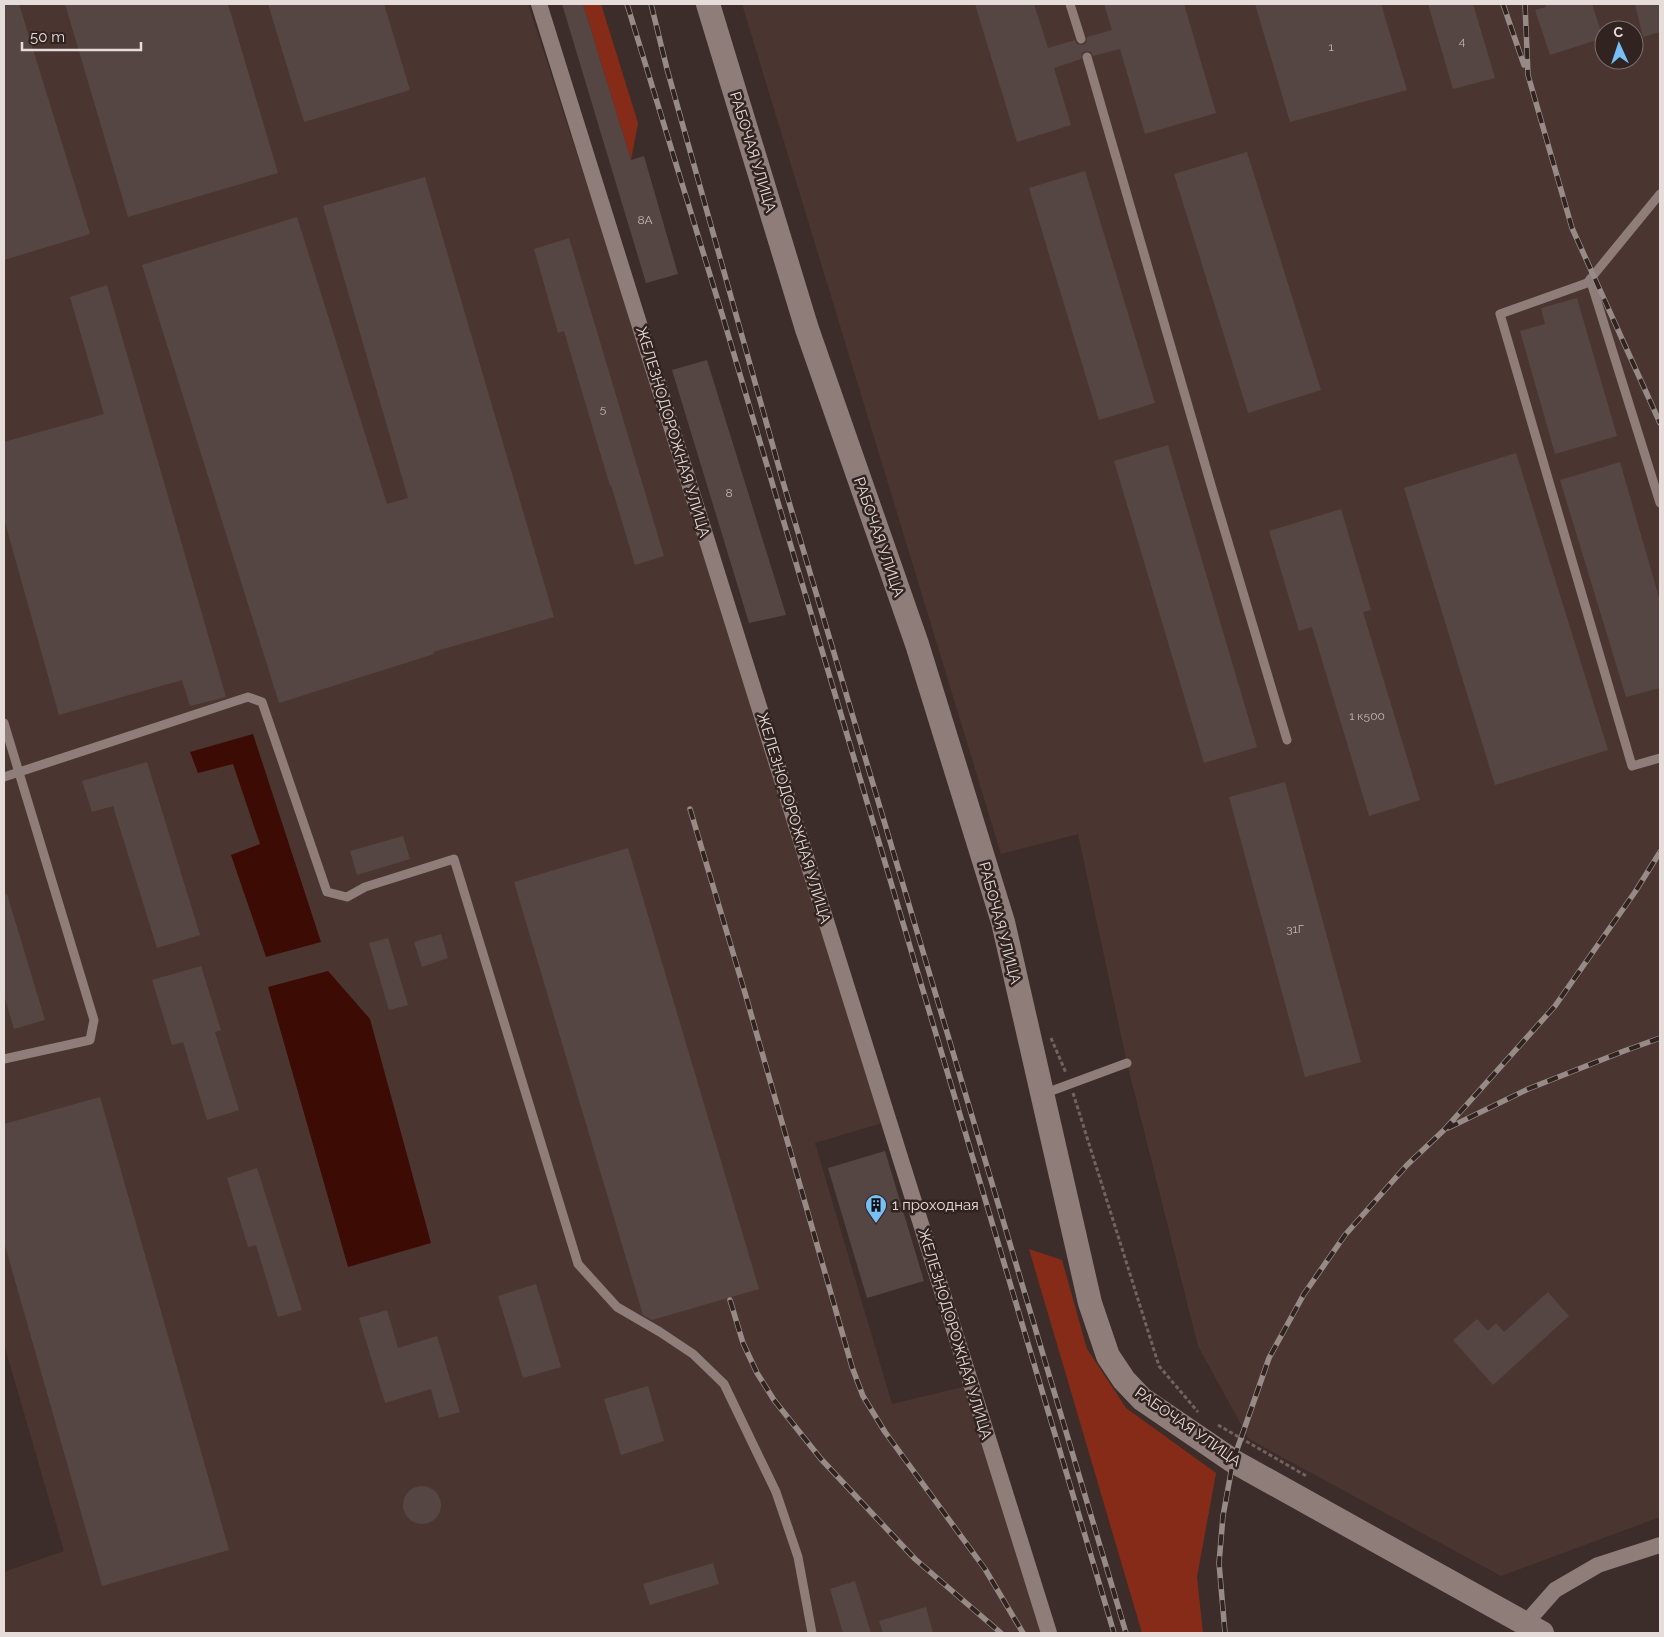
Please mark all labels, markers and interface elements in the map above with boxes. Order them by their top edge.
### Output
scale bar [22,20,141,52]
north arrow [1594,20,1644,70]
text: С [1613,24,1624,40]
text: 50 m [30,28,65,46]
house number: 4 [1459,34,1466,48]
house number: 1 [1328,40,1334,54]
street label: РАБОЧАЯ УЛИЦА [726,89,780,215]
house number: 8А [637,213,653,227]
street label: ЖЕЛЕЗНОДОРОЖНАЯ УЛИЦА [632,324,714,540]
house number: 5 [600,402,607,416]
street label: РАБОЧАЯ УЛИЦА [850,475,908,599]
house number: 8 [725,486,733,500]
house number: 1 к500 [1349,709,1385,723]
street label: ЖЕЛЕЗНОДОРОЖНАЯ УЛИЦА [753,710,835,926]
street label: РАБОЧАЯ УЛИЦА [975,860,1025,986]
house number: 31Г [1286,922,1304,936]
building icon: 1 проходная [864,1193,888,1224]
place label: 1 проходная [892,1196,979,1214]
street label: ЖЕЛЕЗНОДОРОЖНАЯ УЛИЦА [914,1226,996,1442]
street label: РАБОЧАЯ УЛИЦА [1131,1384,1245,1470]

